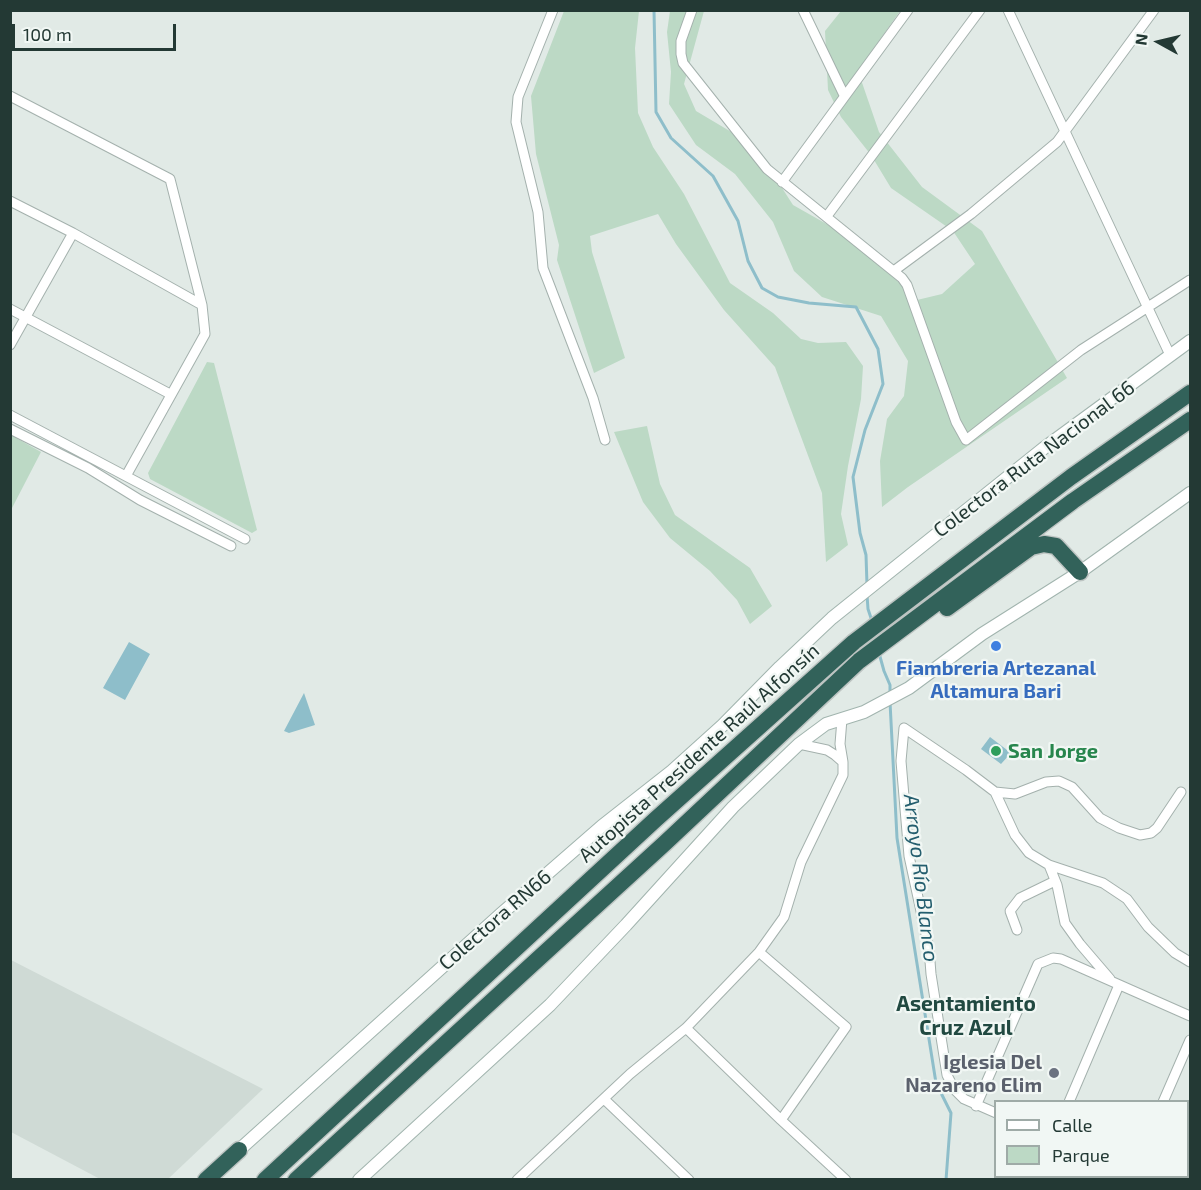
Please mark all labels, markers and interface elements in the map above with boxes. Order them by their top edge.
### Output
scale bar [15,12,178,50]
north arrow [1129,12,1189,72]
text: 100 m [23,23,72,45]
text: N [1130,32,1151,46]
street label: Colectora Ruta Nacional 66 [929,376,1139,542]
street label: Autopista Presidente Raúl Alfonsín [574,639,824,867]
marker: Fiambreria Artezanal Altamura Bari [989,639,1003,653]
place label: Fiambreria Artezanal Altamura Bari [896,656,1096,703]
place label: San Jorge [1008,739,1098,763]
marker: San Jorge [989,744,1003,758]
water label: Arroyo Río Blanco [898,793,944,963]
street label: Colectora RN66 [434,865,556,975]
district label: Asentamiento Cruz Azul [896,991,1036,1041]
place label: Iglesia Del Nazareno Elim [905,1050,1042,1097]
marker: Iglesia Del Nazareno Elim [1047,1066,1061,1080]
legend [994,1100,1189,1178]
text: Calle [1052,1114,1093,1136]
text: Parque [1052,1144,1110,1166]

